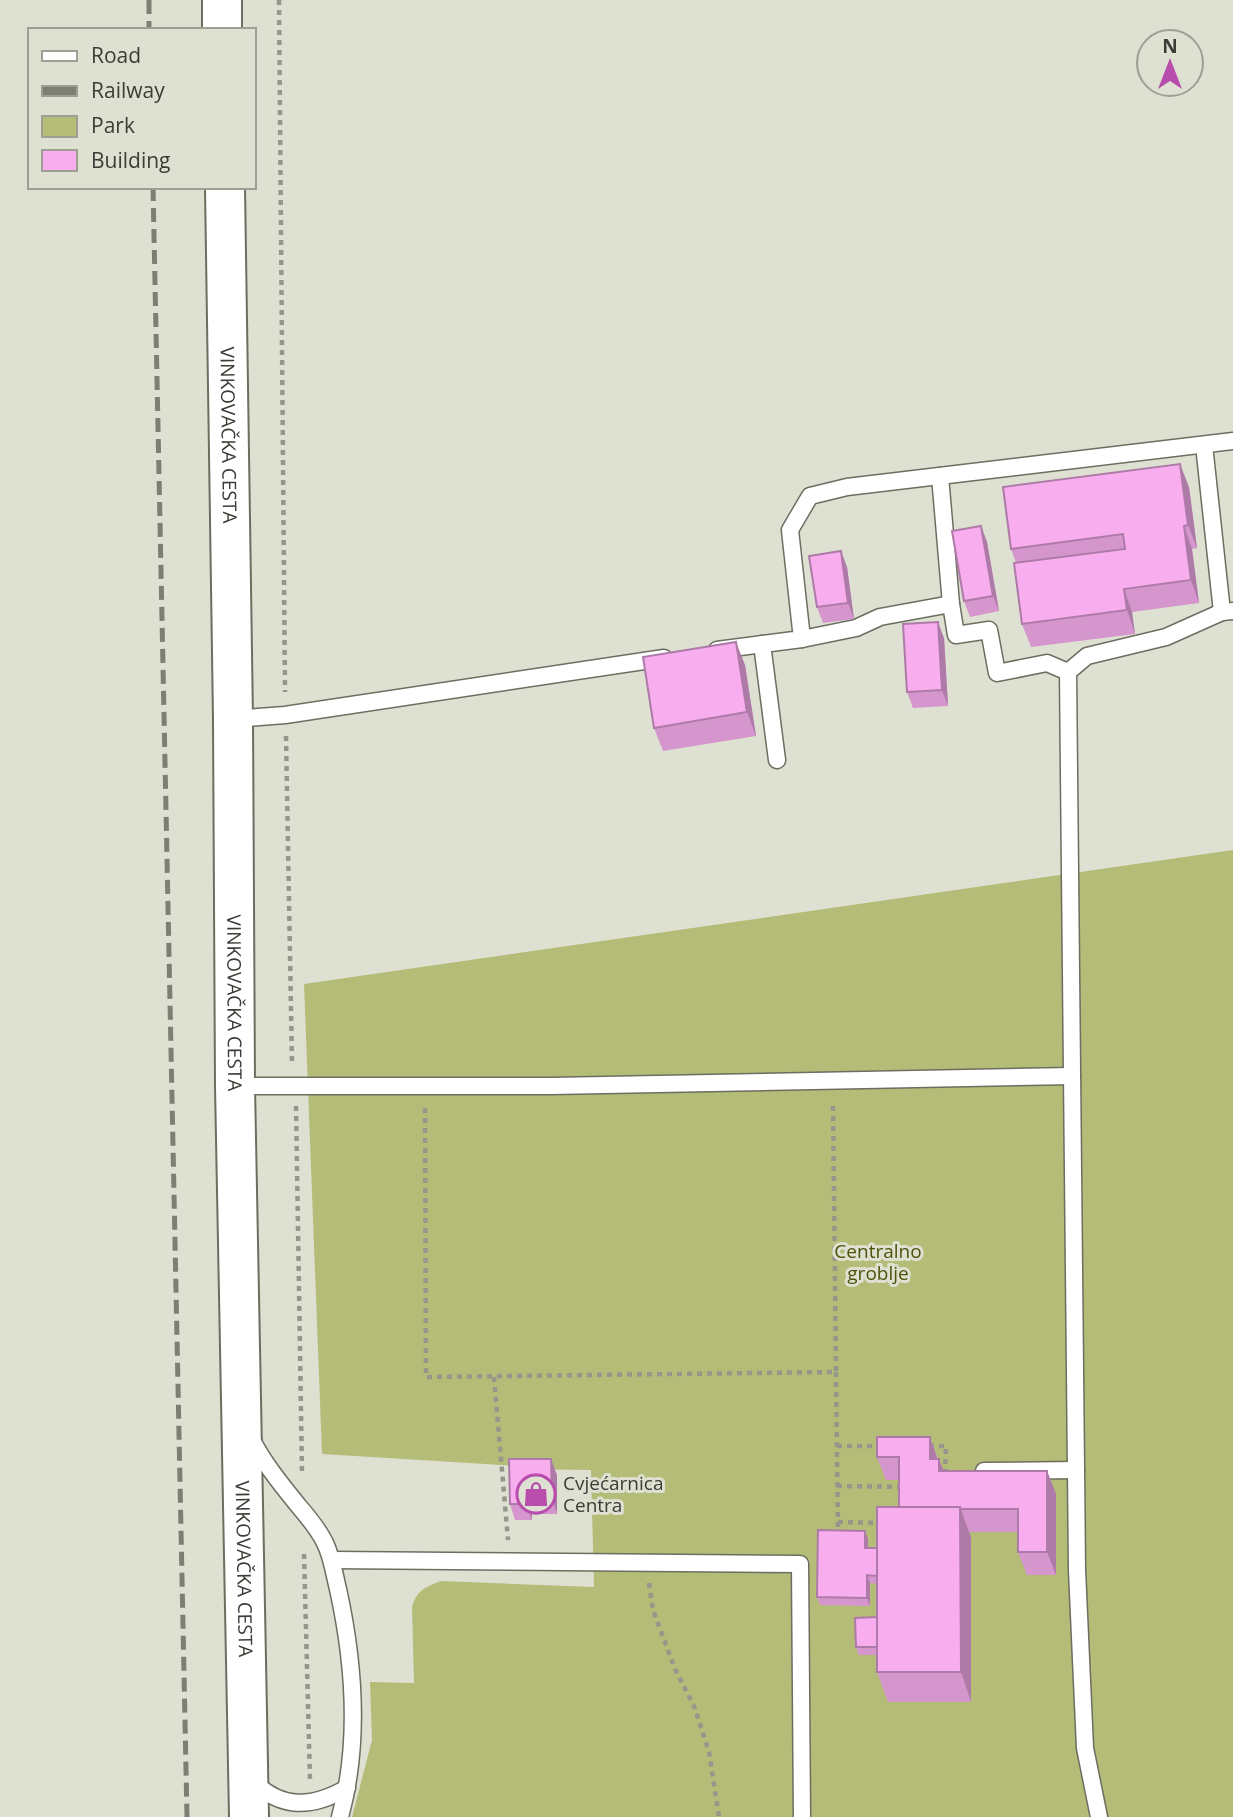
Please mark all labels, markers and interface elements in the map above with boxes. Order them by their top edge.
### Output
legend [28,28,256,189]
north arrow [1135,28,1205,98]
text: N [1162,33,1178,59]
text: Road [91,41,141,69]
text: Railway [91,76,165,104]
text: Park [91,111,135,139]
text: Building [91,146,170,174]
street label: VINKOVAČKA CESTA [214,346,243,524]
street label: VINKOVAČKA CESTA [221,915,248,1091]
park label: Centralno groblje [834,1238,922,1286]
place label: Cvjećarnica Centra [563,1470,663,1518]
shop icon: Cvjećarnica Centra [515,1473,557,1515]
street label: VINKOVAČKA CESTA [230,1480,259,1657]

